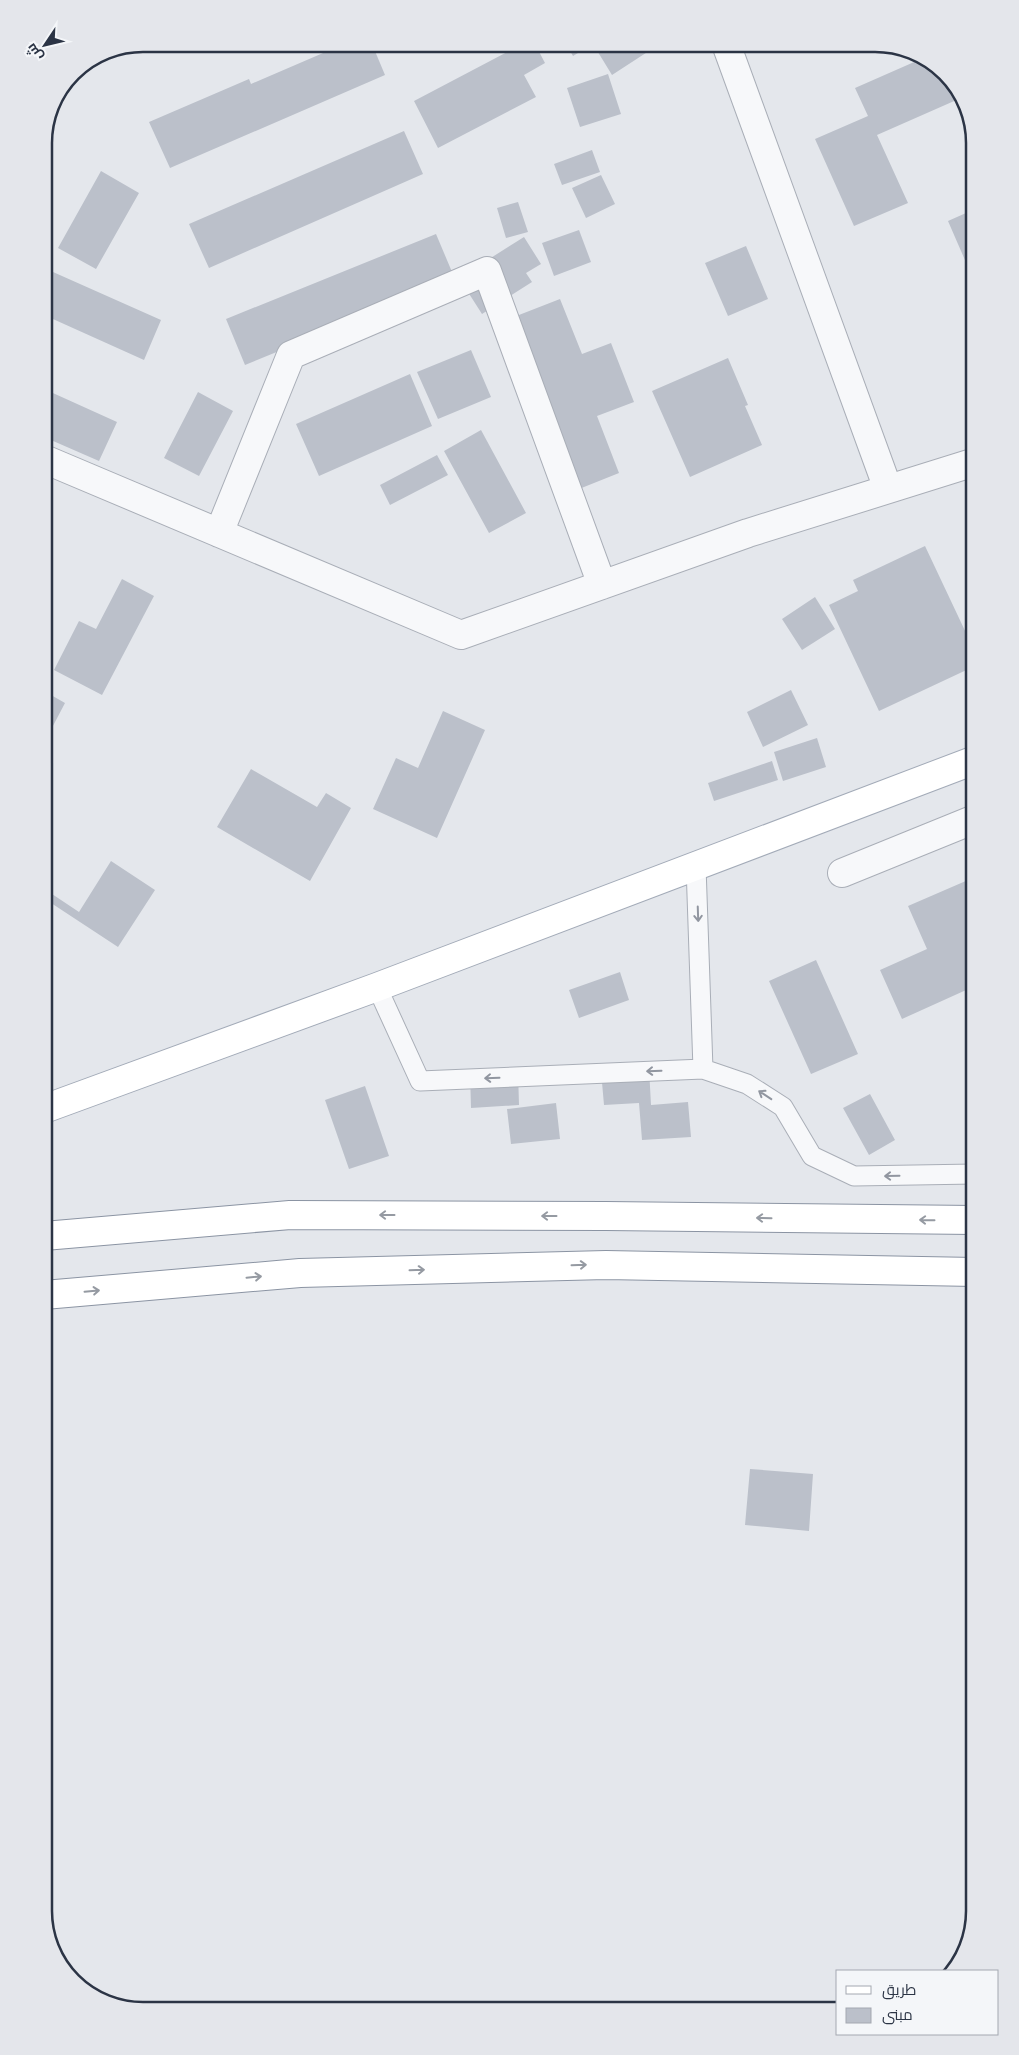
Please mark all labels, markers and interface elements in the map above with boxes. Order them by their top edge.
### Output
north arrow [20,20,70,70]
text: ش [23,40,47,64]
one-way arrow [693,906,703,922]
one-way arrow [646,1067,662,1076]
one-way arrow [484,1074,500,1083]
one-way arrow [758,1090,772,1100]
one-way arrow [884,1171,900,1180]
one-way arrow [379,1210,395,1220]
one-way arrow [541,1211,558,1221]
one-way arrow [756,1213,772,1223]
one-way arrow [919,1215,935,1225]
one-way arrow [571,1261,587,1270]
one-way arrow [408,1265,424,1275]
one-way arrow [246,1273,262,1282]
one-way arrow [84,1286,100,1296]
legend [836,1970,999,2035]
text: طريق [882,1981,916,2000]
text: مبنى [882,2006,913,2025]

